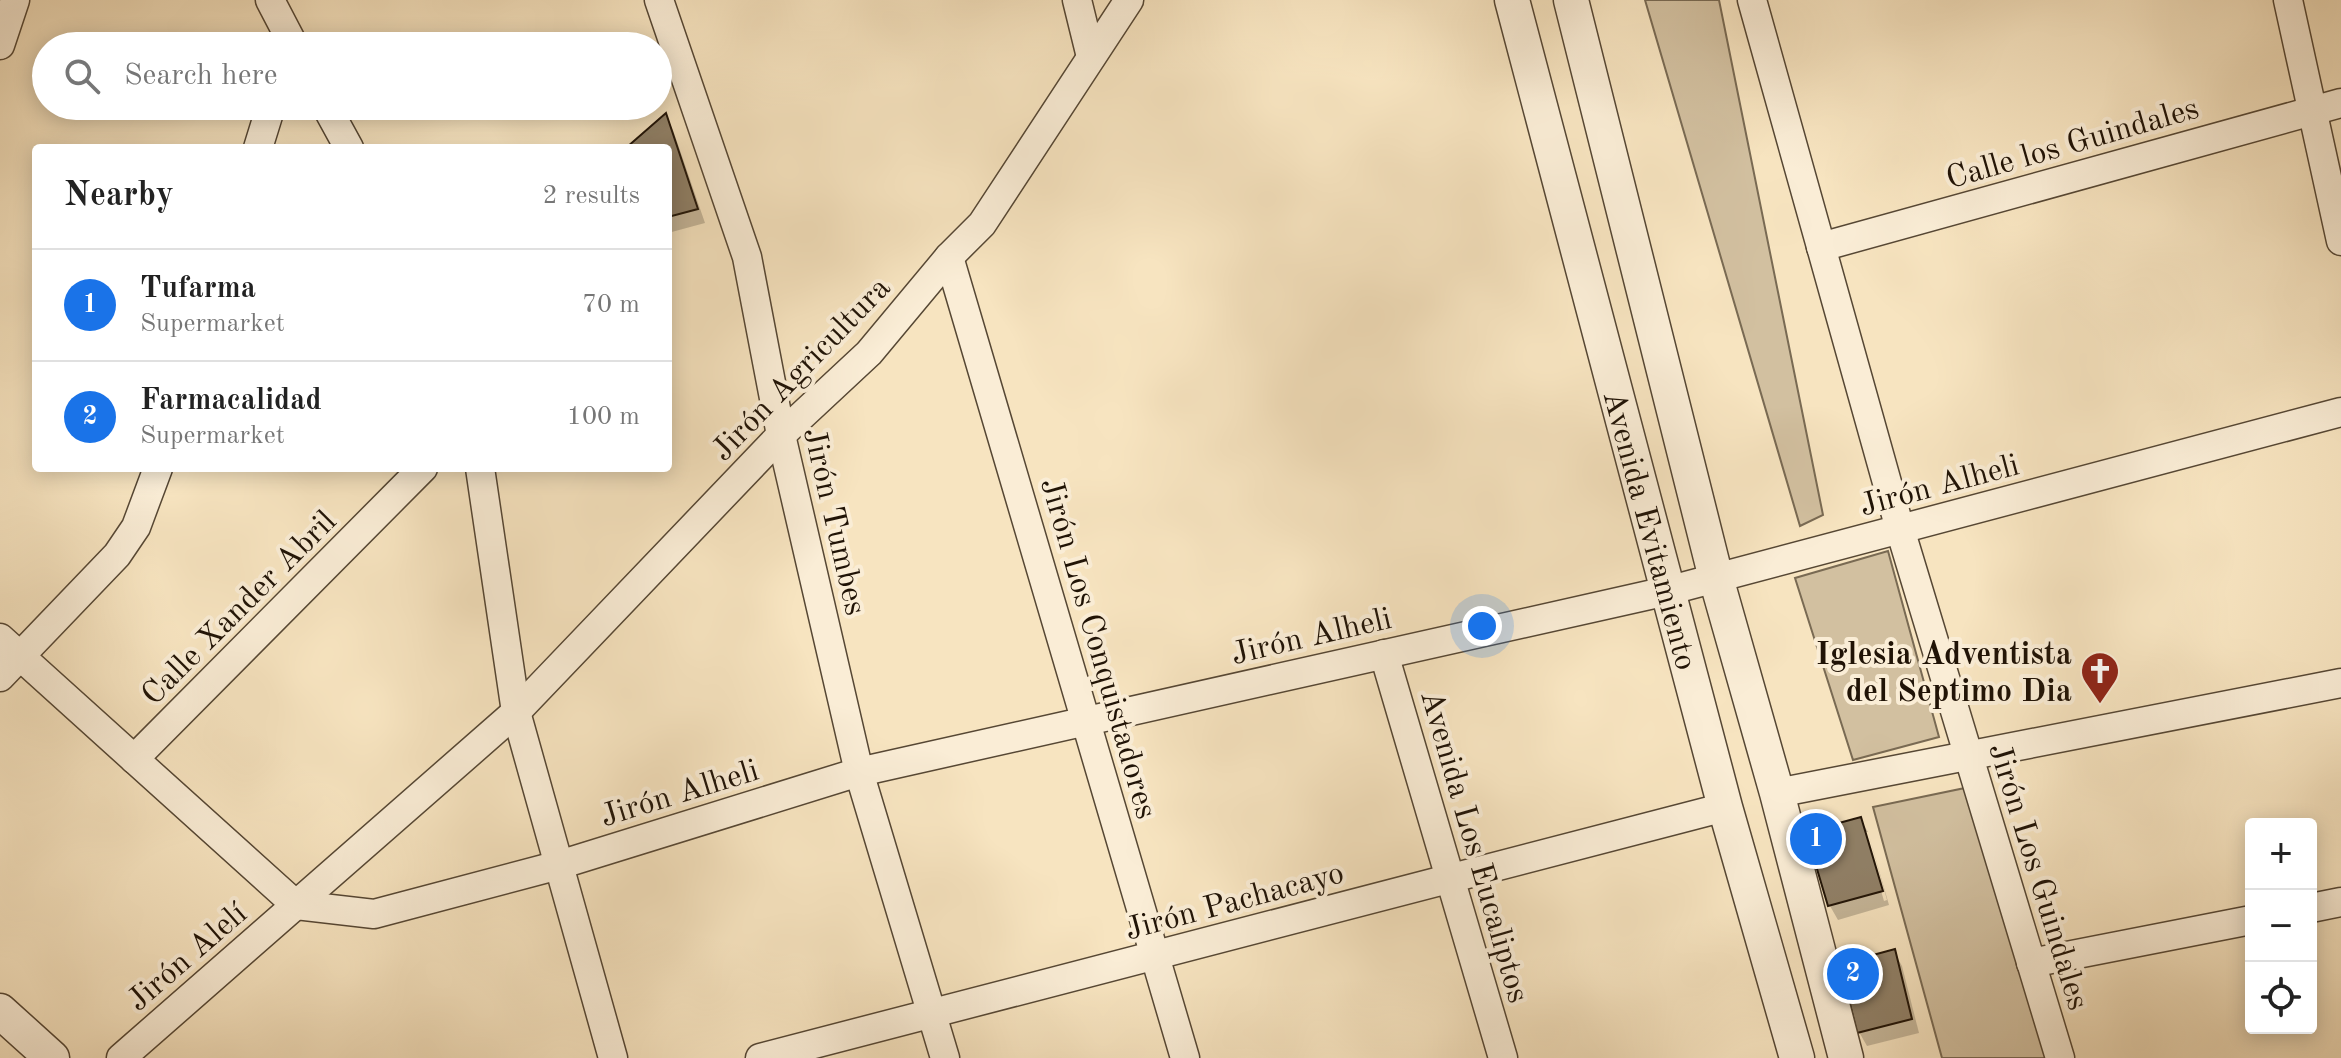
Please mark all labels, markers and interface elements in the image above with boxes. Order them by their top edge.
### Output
search box [32,32,672,120]
icon: search [60,54,104,98]
text: Search here [124,61,278,91]
street label: Calle los Guindales [1943,93,2203,196]
text: Nearby [64,179,174,213]
text: 2 results [542,183,640,209]
street label: Jirón Agricultura [707,272,898,468]
text: Tufarma [140,274,256,304]
text: 1 [82,292,98,318]
text: 70 m [582,292,640,318]
text: Supermarket [140,311,285,337]
text: Farmacalidad [140,386,322,416]
street label: Avenida Evitamiento [1595,388,1701,674]
text: 2 [82,404,98,430]
text: 100 m [567,404,640,430]
text: Supermarket [140,423,285,449]
street label: Jirón Tumbes [796,425,870,619]
street label: Jirón Alheli [1857,450,2023,524]
street label: Jirón Los Conquistadores [1033,475,1161,823]
street label: Calle Xander Abril [137,506,343,712]
street label: Jirón Alheli [1228,604,1395,672]
your location [1462,606,1502,646]
place label: Iglesia Adventista del Septimo Dia [1816,640,2072,709]
church icon: Iglesia Adventista del Septimo Dia [2079,650,2121,705]
street label: Avenida Los Eucaliptos [1413,687,1533,1007]
street label: Jirón Los Guindales [1981,740,2093,1014]
street label: Jirón Alheli [597,756,763,834]
pin: 1 [1790,809,1842,869]
map controls [2245,818,2317,1034]
button: + [2245,818,2317,890]
street label: Jirón Pachacayo [1122,858,1348,947]
button: − [2245,890,2317,962]
street label: Jirón Alelí [122,898,254,1018]
pin: 2 [1827,944,1879,1004]
button: locate [2245,962,2317,1034]

